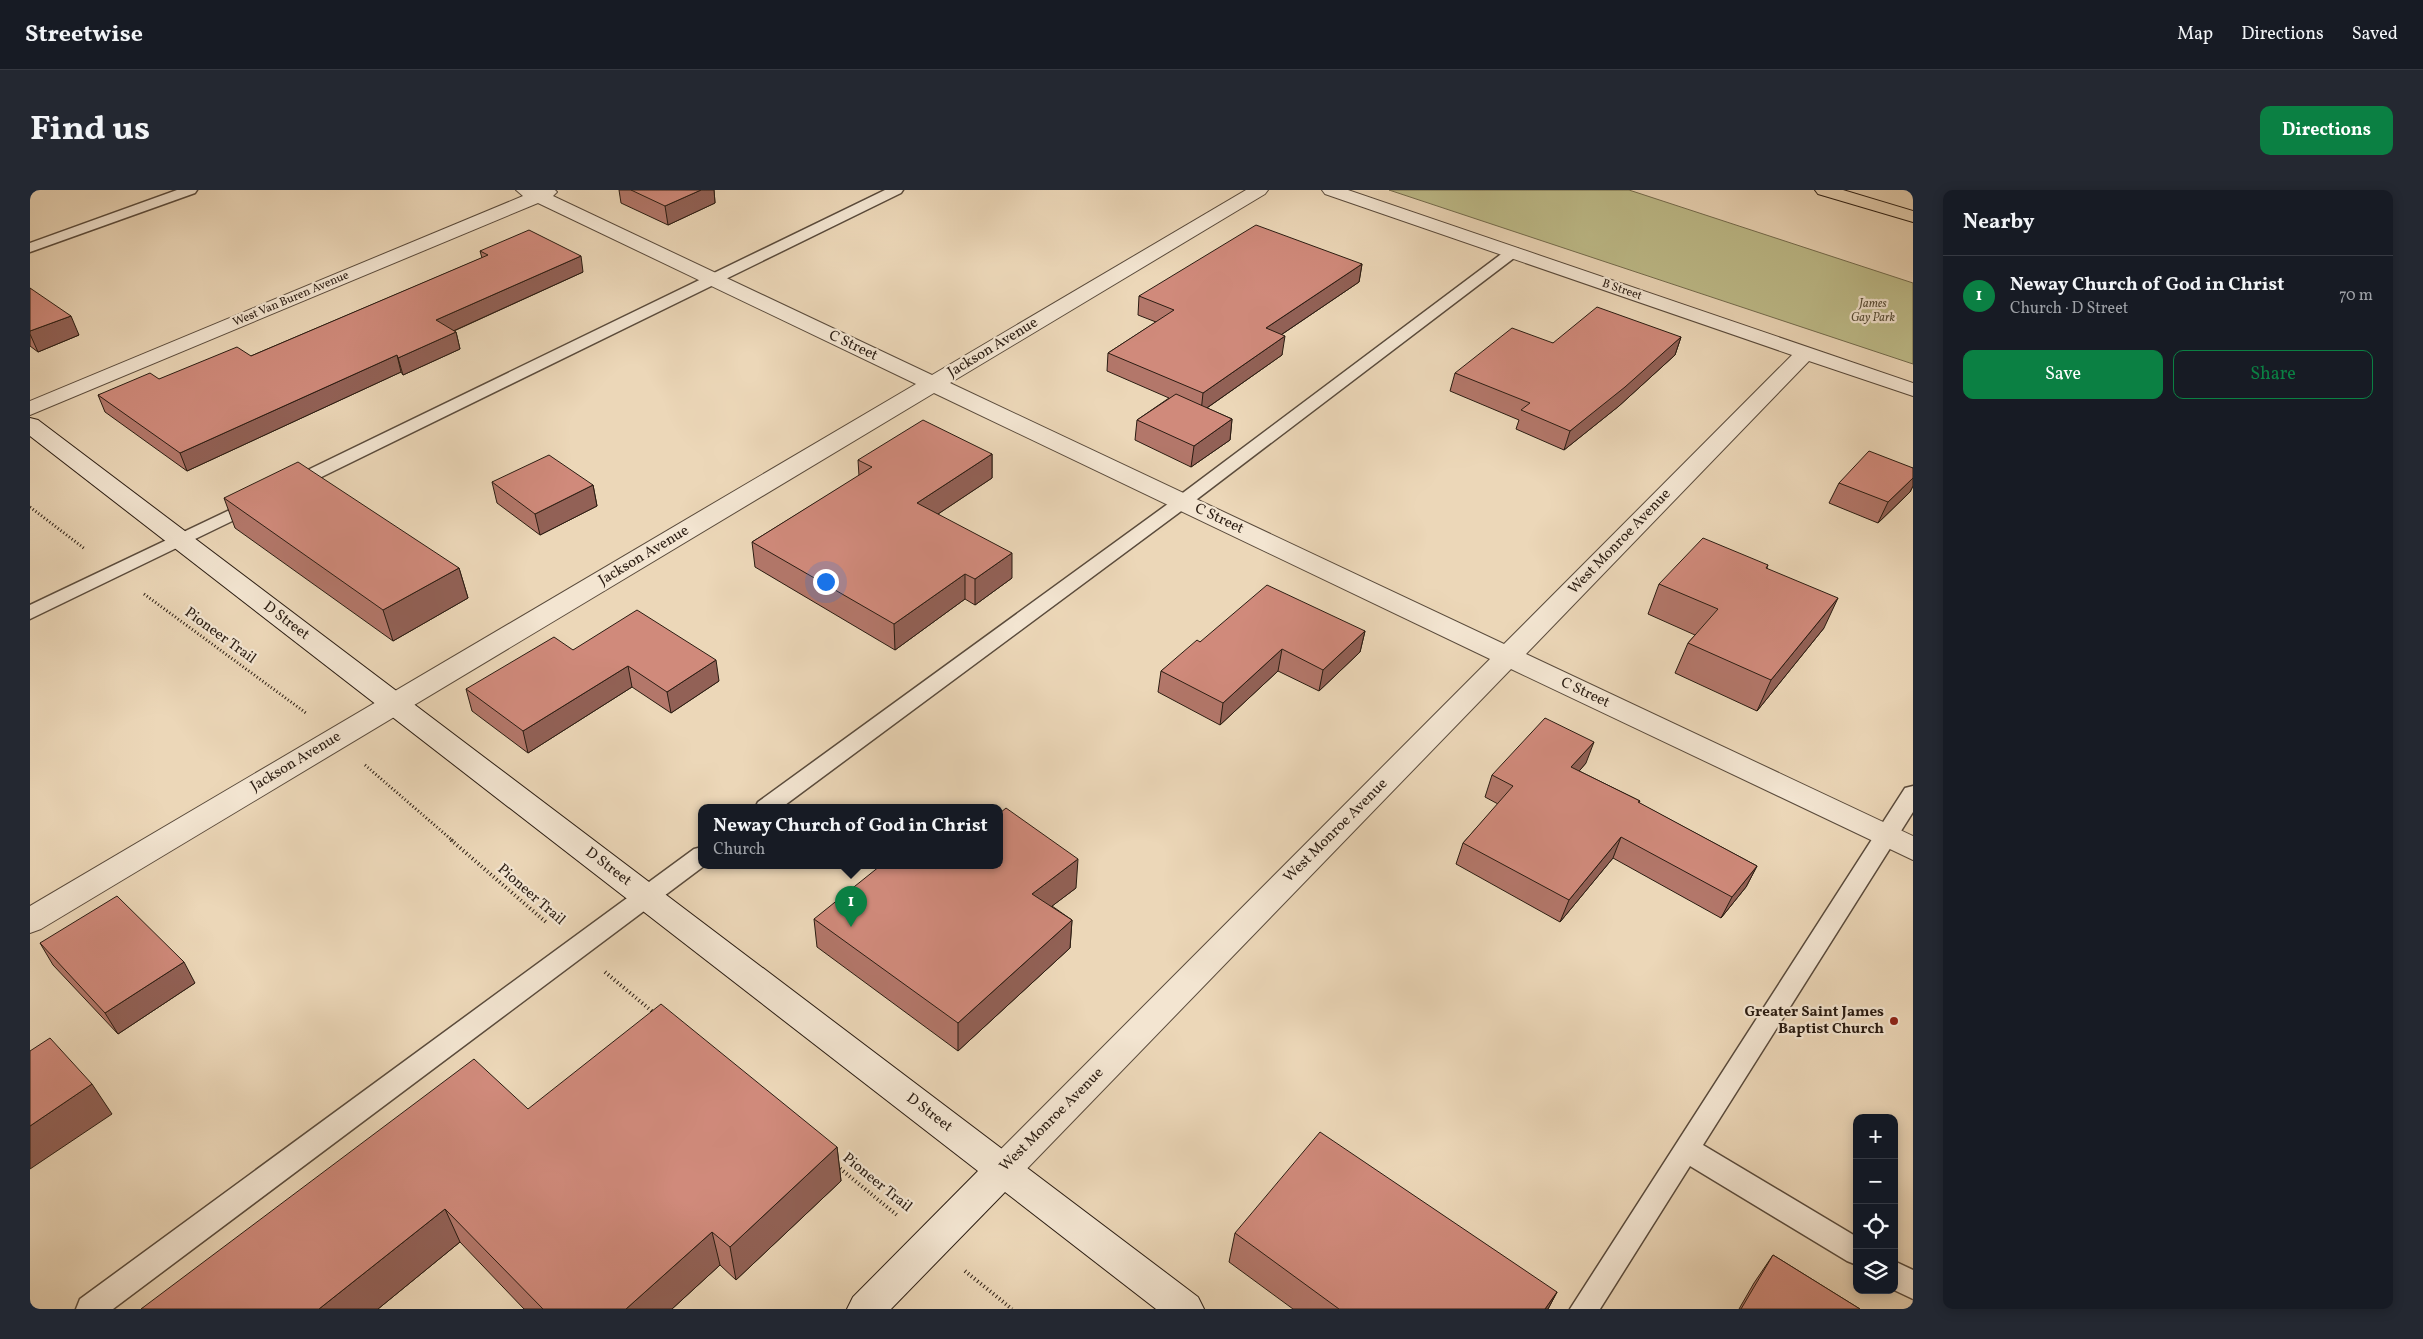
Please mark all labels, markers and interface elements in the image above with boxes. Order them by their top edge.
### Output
text: Streetwise [25,18,143,52]
text: Map [2177,22,2213,47]
text: Directions [2241,22,2324,47]
text: Saved [2352,22,2398,47]
text: Find us [30,106,150,154]
button: Directions [2260,106,2393,155]
text: Nearby [1963,208,2034,237]
street label: West Van Buren Avenue [231,267,352,331]
text: Neway Church of God in Christ [2010,272,2284,298]
street label: B Street [1600,276,1644,304]
text: 1 [1976,285,1982,307]
text: 70 m [2339,285,2373,307]
park label: James Gay Park [1851,296,1895,326]
text: Church · D Street [2010,298,2128,320]
street label: Jackson Avenue [944,313,1042,383]
street label: C Street [825,325,881,367]
button: Save [1963,350,2163,399]
button: Share [2173,350,2373,399]
street label: West Monroe Avenue [1564,484,1676,600]
street label: C Street [1191,498,1247,540]
street label: Jackson Avenue [595,521,693,591]
your location [813,569,839,595]
street label: D Street [258,597,314,645]
street label: Pioneer Trail [180,603,260,669]
street label: C Street [1557,672,1613,714]
street label: Jackson Avenue [247,727,345,797]
street label: West Monroe Avenue [1279,774,1393,888]
popup [698,804,1003,869]
text: Neway Church of God in Christ [713,813,988,839]
text: Church [713,839,765,861]
street label: D Street [580,843,636,891]
street label: Pioneer Trail [492,859,570,931]
pin: 1 [835,886,867,927]
place label: Greater Saint James Baptist Church [1744,1002,1884,1040]
marker: Greater Saint James Baptist Church [1888,1015,1900,1027]
street label: West Monroe Avenue [995,1063,1109,1177]
street label: D Street [901,1089,957,1137]
map controls [1853,1114,1898,1294]
button: + [1853,1114,1898,1159]
street label: Pioneer Trail [838,1148,916,1218]
button: − [1853,1159,1898,1204]
button: locate [1853,1204,1898,1249]
button: layers [1853,1249,1898,1294]

